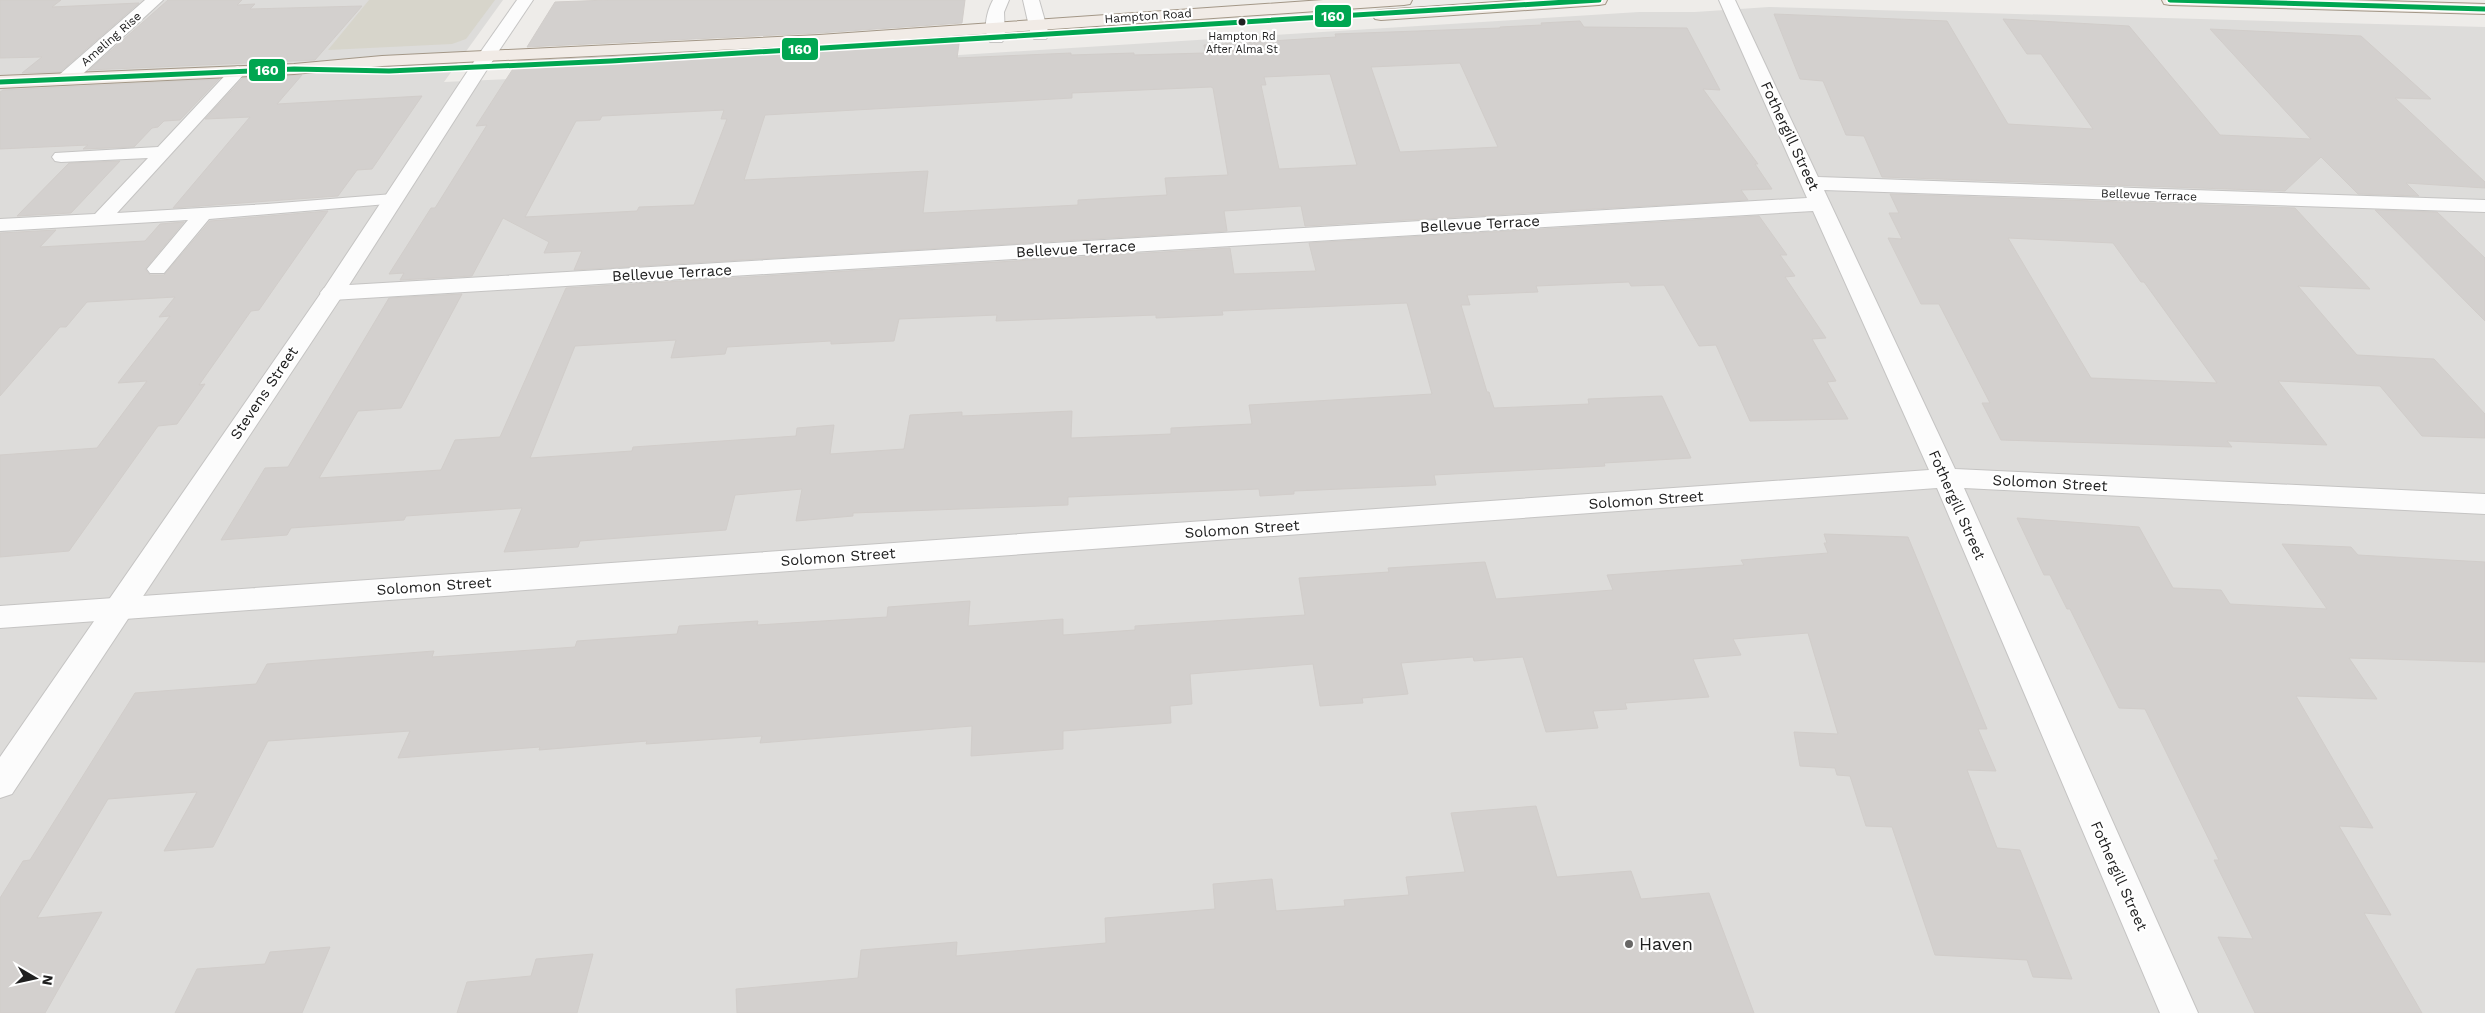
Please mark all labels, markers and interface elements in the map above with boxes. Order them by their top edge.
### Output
line badge: 160 [1314,4,1352,28]
street label: Hampton Road [1104,6,1192,26]
text: 160 [1321,8,1345,24]
street label: Ameling Rise [78,9,144,69]
marker: Hampton Rd After Alma St [1237,17,1247,27]
place label: Hampton Rd After Alma St [1206,30,1278,56]
line badge: 160 [781,37,819,61]
text: 160 [788,41,812,57]
line badge: 160 [248,58,286,82]
text: 160 [255,62,279,78]
street label: Fothergill Street [1757,79,1823,194]
street label: Bellevue Terrace [2101,186,2197,204]
street label: Bellevue Terrace [1420,212,1540,236]
street label: Bellevue Terrace [1016,237,1136,261]
street label: Bellevue Terrace [612,261,732,285]
street label: Stevens Street [226,343,302,443]
street label: Fothergill Street [1925,447,1990,563]
street label: Solomon Street [1992,471,2109,495]
street label: Solomon Street [1588,487,1705,513]
street label: Solomon Street [1184,516,1301,542]
street label: Solomon Street [780,544,897,570]
street label: Solomon Street [376,573,493,599]
street label: Fothergill Street [2087,818,2152,934]
place label: Haven [1639,933,1693,954]
marker: Haven [1623,938,1635,950]
north arrow [10,953,60,1003]
text: N [39,974,57,986]

